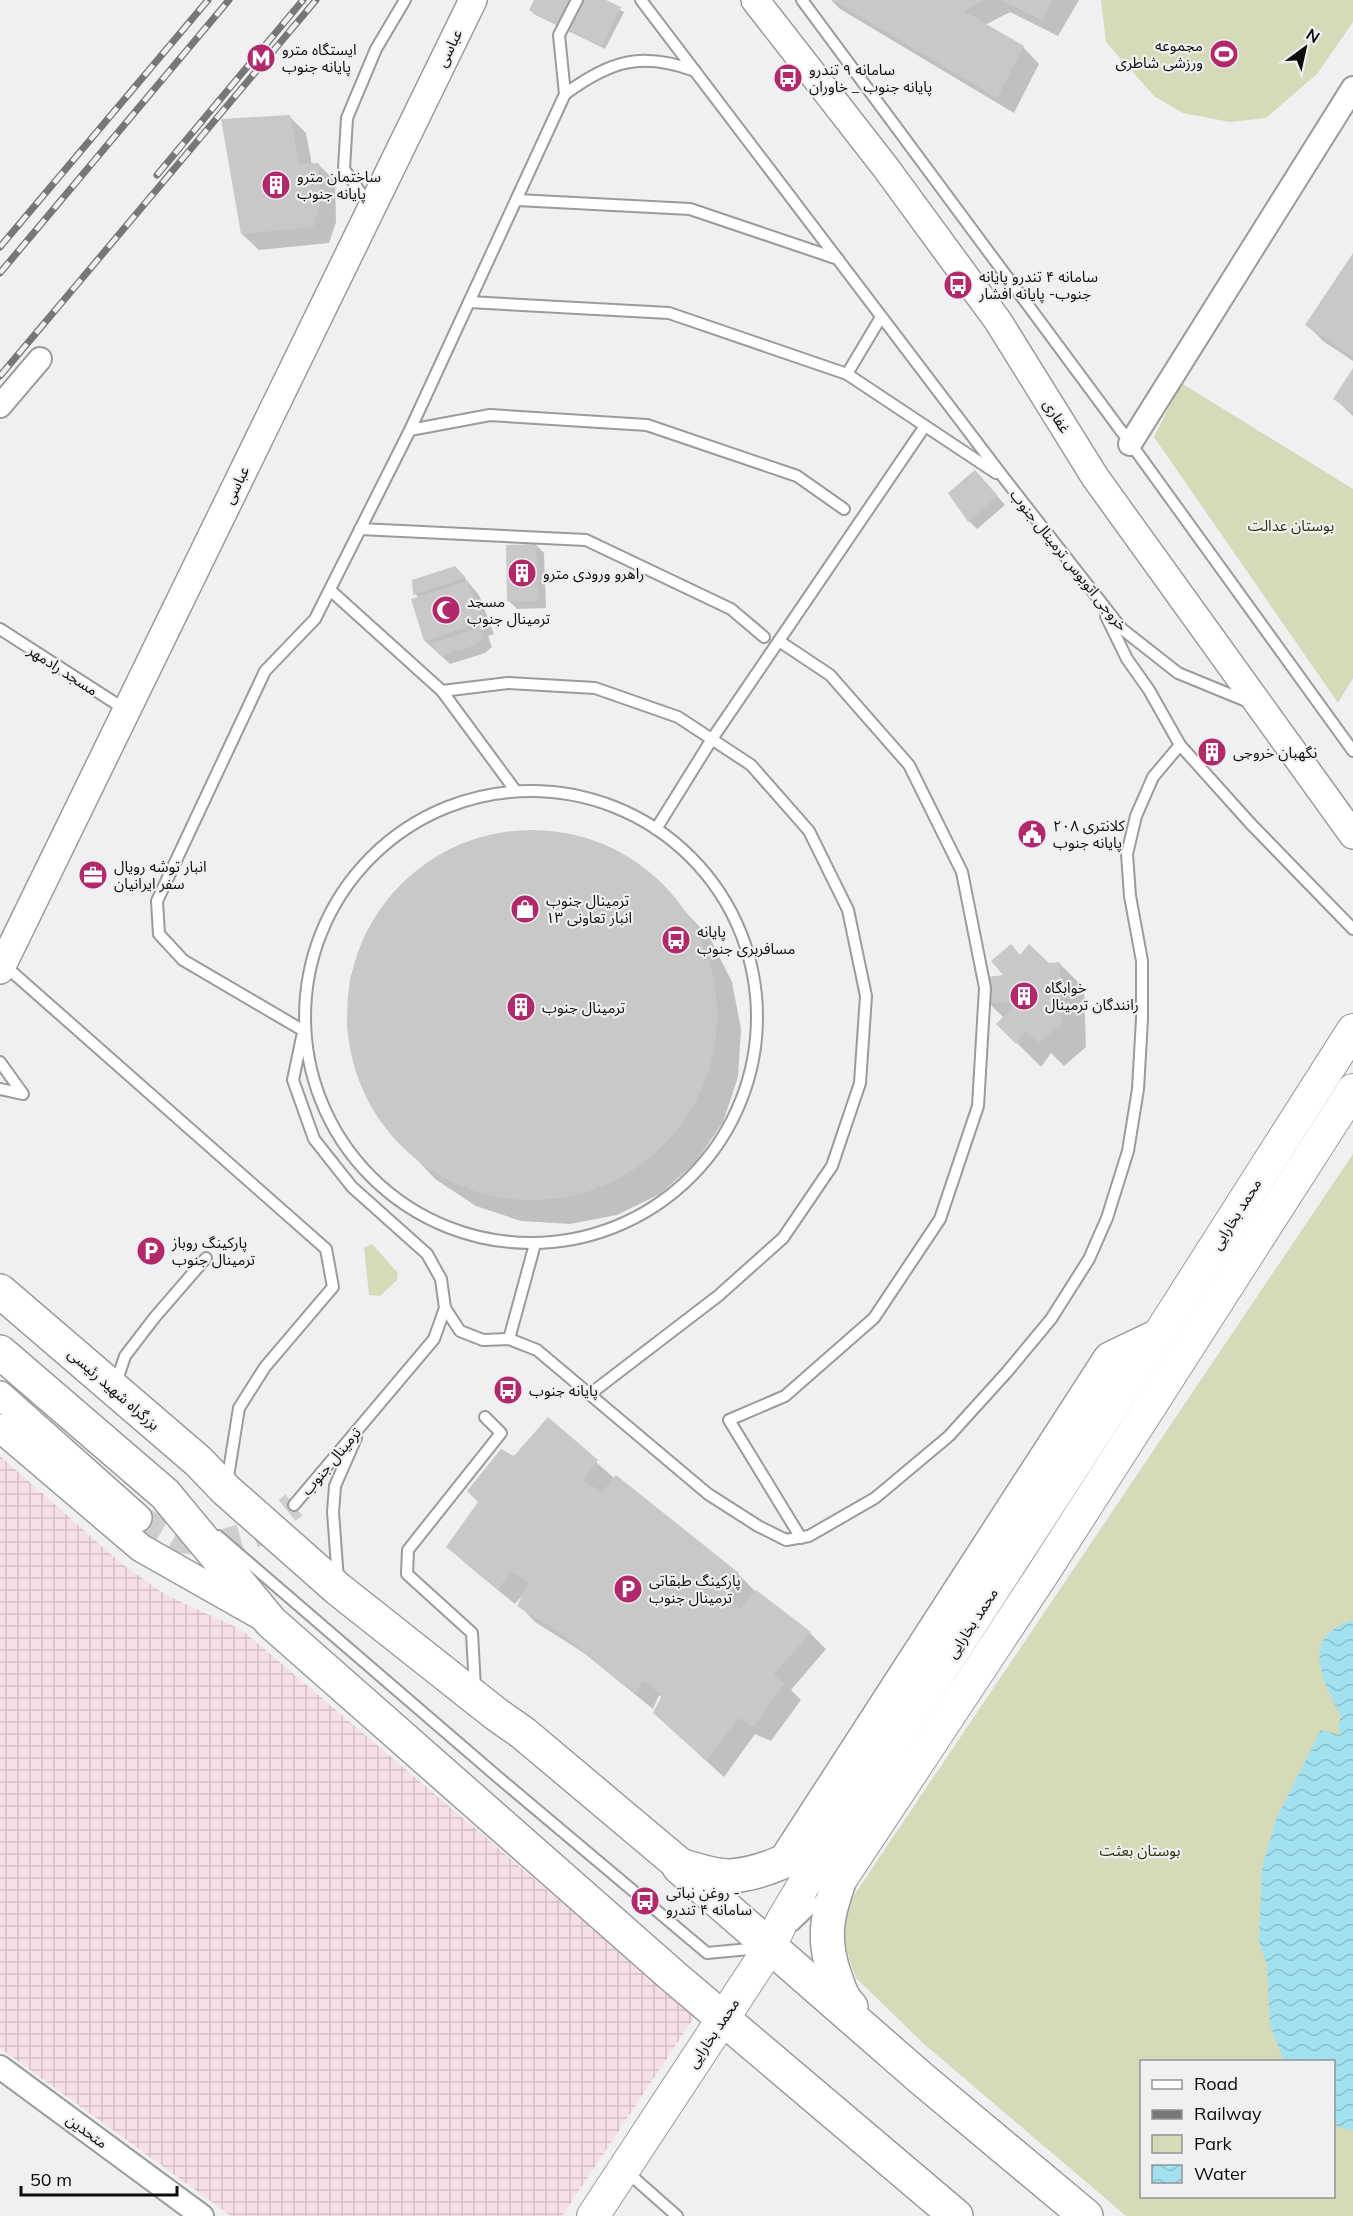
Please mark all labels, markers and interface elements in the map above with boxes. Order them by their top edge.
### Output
north arrow [1275,18,1335,78]
text: N [1303,24,1324,47]
street label: عباسی [432,26,466,70]
place label: مجموعه ورزشی شاطری [1115,36,1203,72]
sports icon: مجموعه ورزشی شاطری [1208,38,1240,70]
place label: ایستگاه مترو پایانه جنوب [282,40,357,77]
metro station icon: ایستگاه مترو پایانه جنوب [245,42,277,74]
place label: سامانه ۹ تندرو پایانه جنوب _ خاوران [809,60,932,97]
bus stop icon: سامانه ۹ تندرو پایانه جنوب _ خاوران [772,62,804,94]
place label: ساختمان مترو پایانه جنوب [297,167,381,204]
building icon: ساختمان مترو پایانه جنوب [260,169,292,201]
place label: سامانه ۴ تندرو پایانه جنوب- پایانه افشار [978,267,1098,304]
bus stop icon: سامانه ۴ تندرو پایانه جنوب- پایانه افشار [942,269,974,301]
street label: غفاری [1039,396,1075,437]
street label: عباسی [219,463,253,507]
street label: خروجی اتوبوس ترمینال جنوب [1006,485,1132,635]
park label: بوستان عدالت [1248,516,1334,535]
building icon: راهرو ورودی مترو [506,557,538,589]
place label: راهرو ورودی مترو [543,564,644,583]
place label: مسجد ترمینال جنوب [467,592,550,628]
mosque icon: مسجد ترمینال جنوب [430,594,462,626]
street label: مسجد رادمهر [24,640,101,700]
building icon: نگهبان خروجی [1196,736,1228,768]
place label: نگهبان خروجی [1233,743,1317,762]
place label: کلانتری ۲۰۸ پایانه جنوب [1053,816,1126,853]
public building icon: کلانتری ۲۰۸ پایانه جنوب [1016,818,1048,850]
place label: انبار توشه رویال سفر ایرانیان [114,857,207,893]
office icon: انبار توشه رویال سفر ایرانیان [77,859,109,891]
place label: ترمینال جنوب انبار تعاونی ۱۳ [546,891,632,927]
shop icon: ترمینال جنوب انبار تعاونی ۱۳ [509,893,541,925]
place label: پایانه مسافربری جنوب [697,922,795,958]
bus stop icon: پایانه مسافربری جنوب [660,924,692,956]
place label: خوابگاه رانندگان ترمینال [1045,978,1139,1014]
building icon: خوابگاه رانندگان ترمینال [1008,980,1040,1012]
building icon: ترمینال جنوب [505,991,537,1023]
place label: ترمینال جنوب [542,998,625,1017]
street label: محمد بخارایی [1207,1175,1265,1253]
place label: پارکینگ روباز ترمینال جنوب [171,1233,255,1269]
parking icon: پارکینگ روباز ترمینال جنوب [135,1235,167,1267]
street label: بزرگراه شهید رئیسی [64,1344,164,1434]
bus stop icon: پایانه جنوب [492,1374,524,1406]
place label: پایانه جنوب [529,1381,598,1401]
street label: ترمینال جنوب [297,1423,365,1499]
place label: پارکینگ طبقاتی ترمینال جنوب [649,1571,741,1607]
parking icon: پارکینگ طبقاتی ترمینال جنوب [612,1573,644,1605]
street label: محمد بخارایی [942,1584,1002,1662]
park label: بوستان بعثت [1100,1841,1180,1860]
place label: روغن نباتی - سامانه ۴ تندرو [666,1883,752,1919]
bus stop icon: روغن نباتی - سامانه ۴ تندرو [629,1885,661,1917]
street label: محمد بخارایی [683,1994,743,2072]
legend [1140,2060,1335,2198]
text: Road [1194,2072,1238,2095]
text: Railway [1194,2102,1262,2125]
street label: متحدین [63,2110,111,2152]
text: Park [1194,2132,1233,2155]
scale bar [21,2159,177,2197]
text: Water [1194,2162,1247,2185]
text: 50 m [30,2168,72,2191]

